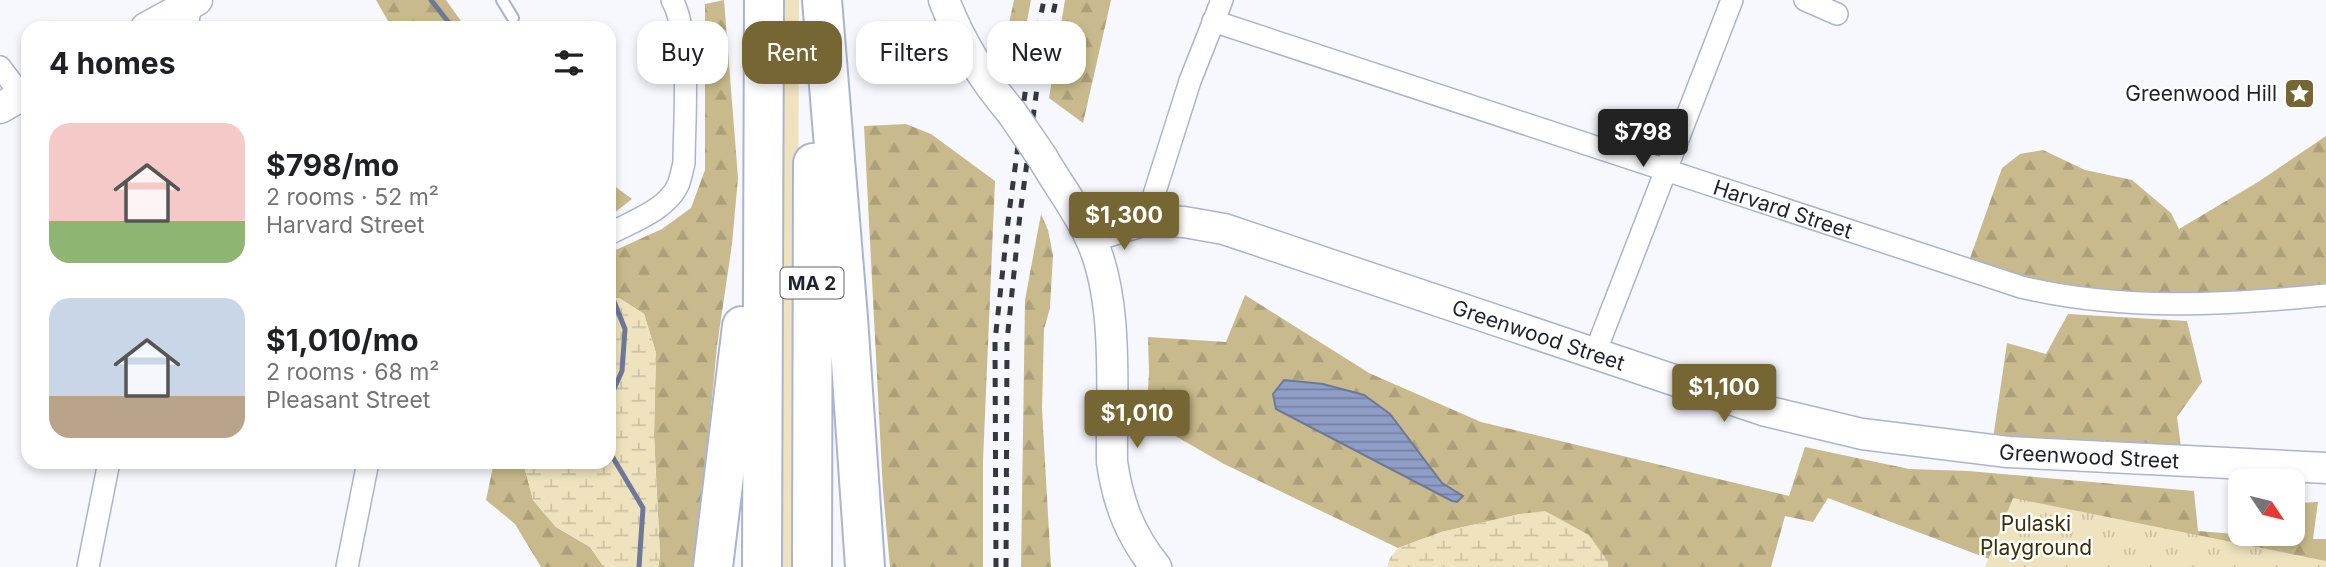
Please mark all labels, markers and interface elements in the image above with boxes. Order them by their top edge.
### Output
chip: Buy [637,21,728,84]
chip: Rent [742,21,842,84]
chip: Filters [856,21,973,84]
chip: New [987,21,1086,84]
icon: filters [550,44,588,82]
text: 4 homes [49,45,176,81]
place icon: Greenwood Hill [2283,76,2317,110]
place label: Greenwood Hill [2125,81,2277,106]
pin: $798 [1602,110,1684,169]
text: $798 [1614,118,1672,146]
text: $798/mo [266,147,399,183]
icon: home [105,151,189,235]
street label: Harvard Street [1710,174,1856,243]
text: 2 rooms · 52 m² [266,183,439,211]
pin: $1,300 [1067,192,1181,252]
text: $1,300 [1085,201,1163,229]
text: Harvard Street [266,211,424,239]
road number: MA 2 [780,268,844,298]
street label: Greenwood Street [1449,294,1628,375]
text: $1,010/mo [266,322,419,358]
icon: home [105,326,189,410]
text: 2 rooms · 68 m² [266,358,439,386]
pin: $1,100 [1667,364,1781,424]
text: $1,100 [1688,373,1760,401]
text: Pleasant Street [266,386,430,414]
pin: $1,010 [1080,391,1194,450]
text: $1,010 [1101,399,1173,427]
street label: Greenwood Street [1998,439,2180,473]
north arrow [2228,469,2305,546]
map controls [2228,469,2305,546]
park label: Pulaski Playground [1980,511,2092,560]

